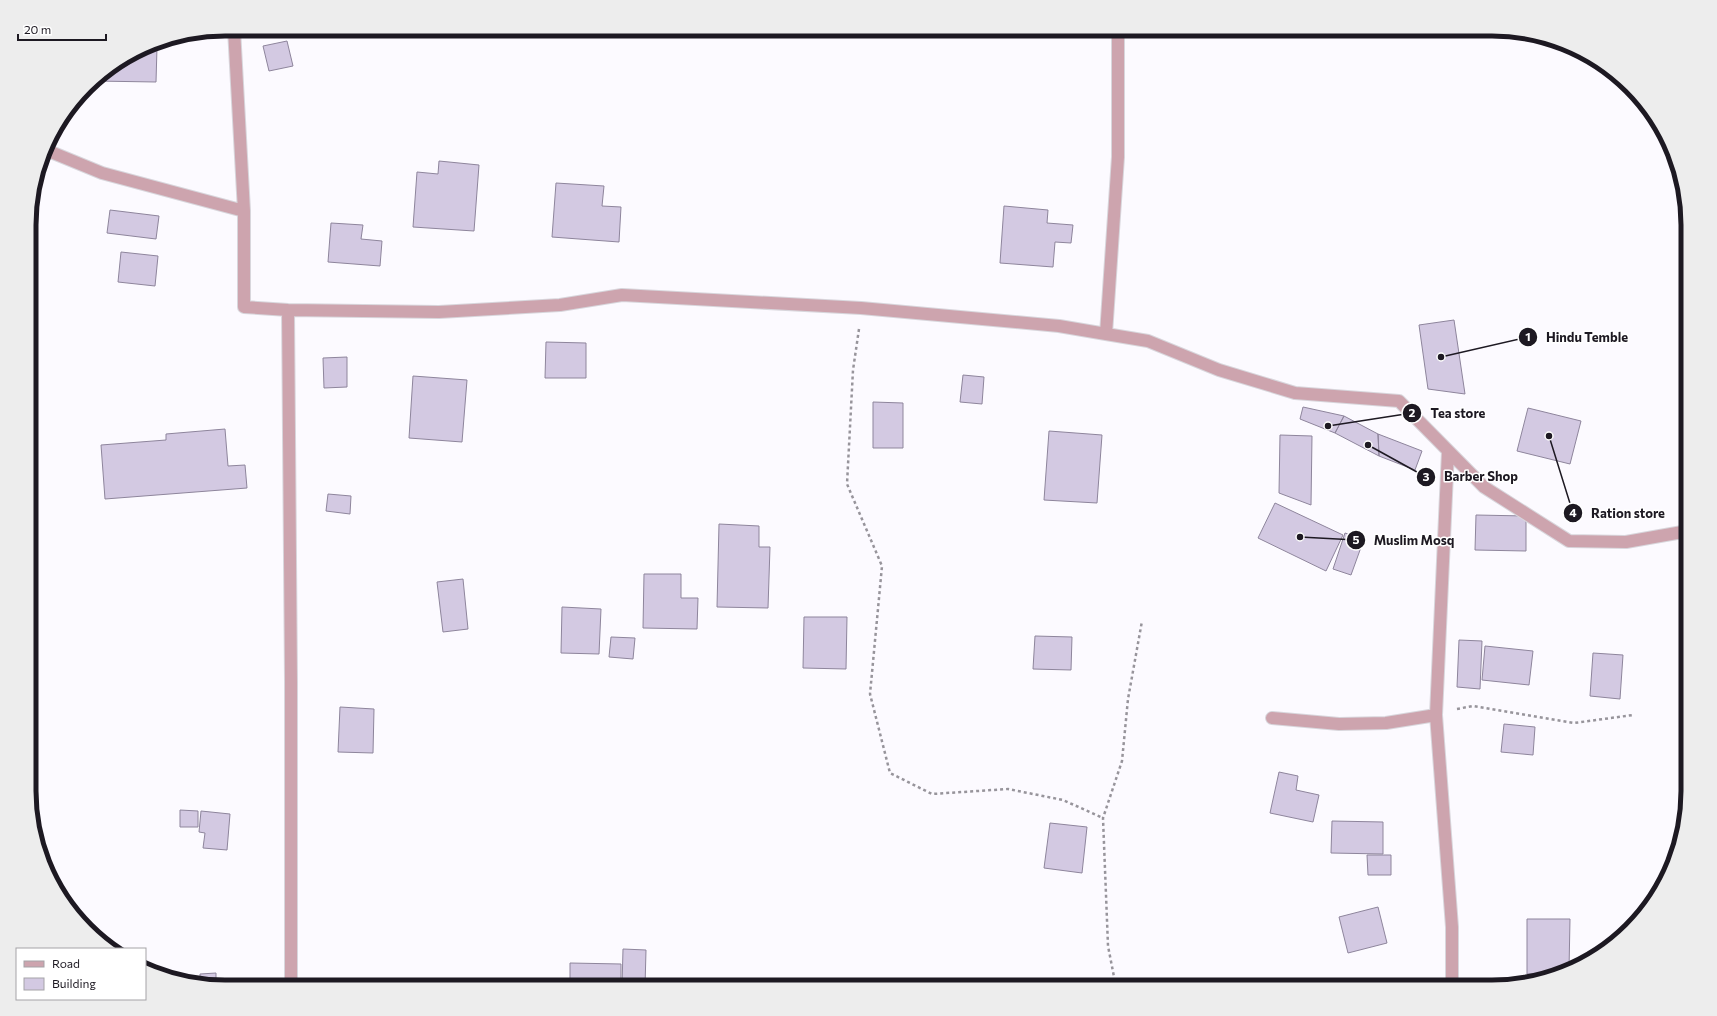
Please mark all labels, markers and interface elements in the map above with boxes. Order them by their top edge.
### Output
scale bar [18,16,106,42]
text: 20 m [24,22,51,36]
callout: Hindu Temble [1518,325,1636,350]
text: 1 [1525,329,1531,343]
text: Hindu Temble [1546,329,1628,345]
callout: Tea store [1402,401,1493,426]
text: 2 [1409,405,1416,419]
text: Tea store [1431,405,1486,421]
callout: Barber Shop [1416,464,1526,489]
text: Barber Shop [1444,468,1518,484]
text: 3 [1423,469,1430,483]
callout: Ration store [1563,501,1672,526]
text: 4 [1569,505,1577,519]
text: Ration store [1591,505,1665,521]
callout: Muslim Mosq [1346,528,1462,553]
text: 5 [1353,532,1360,546]
text: Muslim Mosq [1374,532,1454,548]
legend [16,948,146,1000]
text: Road [52,956,80,970]
text: Building [52,976,96,990]

